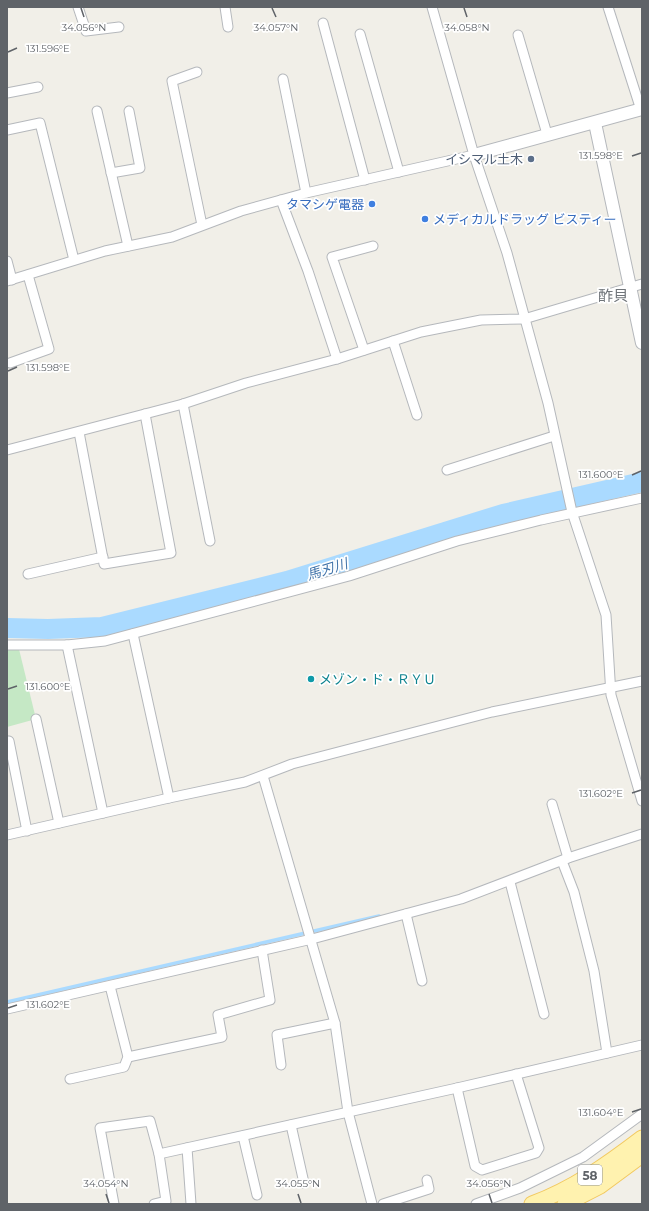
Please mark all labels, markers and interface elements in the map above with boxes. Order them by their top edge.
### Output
text: 34.056°N [62,21,106,34]
text: 34.057°N [254,21,298,34]
text: 34.058°N [444,21,490,34]
text: 131.596°E [26,42,70,55]
text: 131.598°E [579,149,623,162]
place label: イシマル土木 [445,151,523,167]
marker: イシマル土木 [526,154,536,164]
place label: タマシゲ電器 [286,196,364,212]
marker: タマシゲ電器 [367,199,377,209]
place label: メディカルドラッグ ビスティー [433,211,617,227]
marker: メディカルドラッグ ビスティー [420,214,430,224]
district label: 酢貝 [598,286,628,305]
text: 131.598°E [26,361,70,374]
text: 131.600°E [578,468,624,481]
water label: 馬刃川 [304,554,352,584]
place label: メゾン・ド・ＲＹＵ [319,671,436,687]
marker: メゾン・ド・ＲＹＵ [306,674,316,684]
text: 131.600°E [25,680,71,693]
text: 131.602°E [579,787,623,800]
text: 131.602°E [26,998,70,1011]
text: 131.604°E [579,1106,624,1119]
road number: 58 [578,1165,602,1185]
text: 34.054°N [83,1177,129,1190]
text: 34.055°N [276,1177,320,1190]
text: 34.056°N [467,1177,511,1190]

